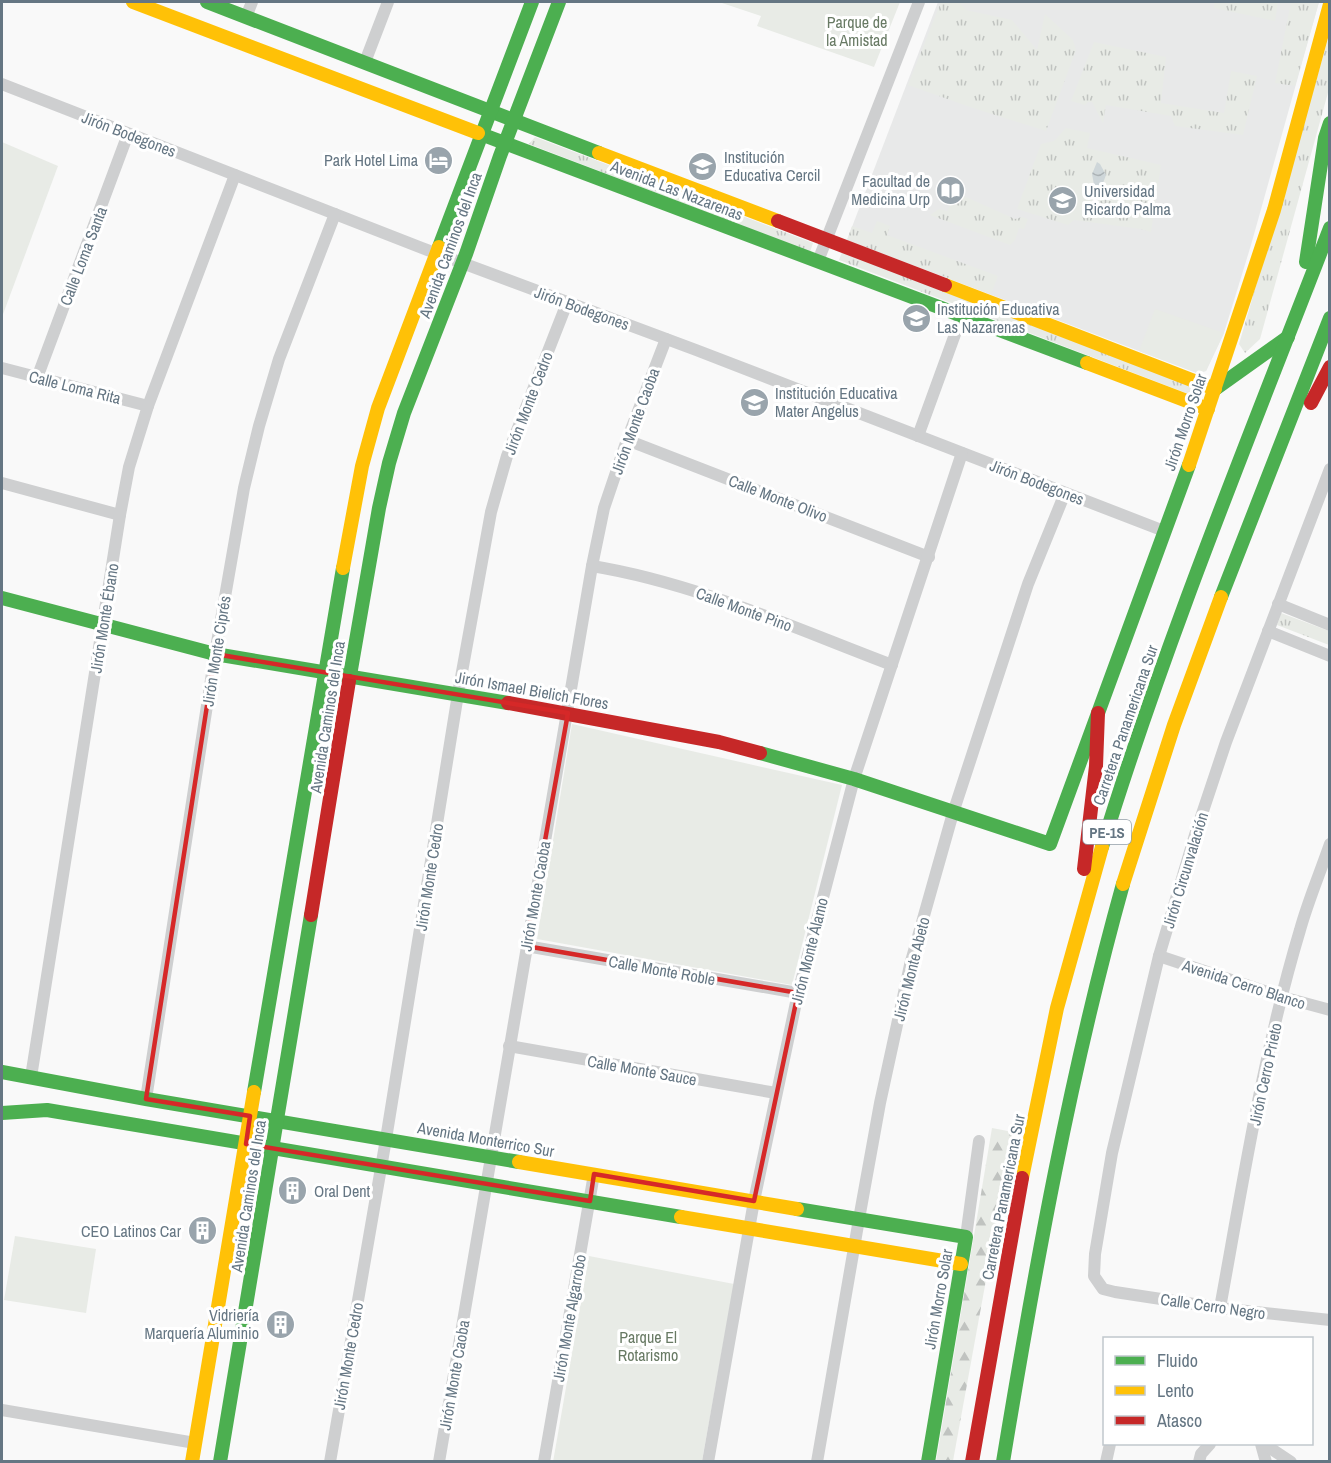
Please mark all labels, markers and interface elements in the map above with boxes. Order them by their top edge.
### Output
park label: Parque de la Amistad [826,11,888,51]
street label: Jirón Bodegones [79,106,179,162]
hotel icon: Park Hotel Lima [423,144,455,176]
place label: Institución Educativa Cercil [724,146,820,186]
place label: Park Hotel Lima [324,149,419,171]
school or university icon: Institución Educativa Cercil [687,150,719,182]
street label: Avenida Las Nazarenas [607,154,746,225]
street label: Avenida Caminos del Inca [413,168,487,322]
place label: Facultad de Medicina Urp [851,170,930,210]
library icon: Facultad de Medicina Urp [935,174,967,206]
place label: Universidad Ricardo Palma [1084,180,1171,220]
school or university icon: Universidad Ricardo Palma [1047,184,1079,216]
street label: Calle Loma Santa [54,203,112,309]
street label: Jirón Bodegones [532,281,632,335]
place label: Institución Educativa Las Nazarenas [937,298,1060,338]
school or university icon: Institución Educativa Las Nazarenas [900,302,932,334]
street label: Jirón Monte Cedro [498,348,558,458]
street label: Jirón Monte Caoba [606,364,665,477]
street label: Calle Loma Rita [27,365,124,409]
street label: Jirón Morro Solar [1158,370,1212,473]
place label: Institución Educativa Mater Angelus [775,382,898,422]
school or university icon: Institución Educativa Mater Angelus [738,386,770,418]
street label: Jirón Bodegones [987,454,1087,510]
street label: Calle Monte Olivo [725,469,831,527]
street label: Jirón Monte Ébano [84,562,124,674]
street label: Calle Monte Pino [693,581,795,637]
street label: Jirón Monte Ciprés [196,594,236,708]
street label: Avenida Caminos del Inca [304,639,350,796]
street label: Carretera Panamericana Sur [1087,641,1163,808]
street label: Jirón Ismael Bielich Flores [454,666,610,714]
street label: Jirón Circunvalación [1157,809,1213,931]
road number: PE-1S [1083,820,1131,844]
street label: Jirón Monte Cedro [410,822,448,932]
street label: Jirón Monte Caoba [514,838,556,953]
street label: Jirón Monte Álamo [785,895,833,1007]
street label: Jirón Monte Abeto [887,915,935,1023]
street label: Calle Monte Roble [607,950,717,990]
street label: Avenida Cerro Blanco [1179,953,1308,1014]
street label: Jirón Cerro Prieto [1243,1021,1287,1127]
street label: Calle Monte Sauce [586,1050,698,1090]
street label: Carretera Panamericana Sur [976,1112,1030,1282]
street label: Avenida Monterrico Sur [415,1116,557,1162]
street label: Avenida Caminos del Inca [225,1118,271,1275]
building icon: Oral Dent [277,1175,309,1207]
place label: Oral Dent [314,1180,370,1202]
building icon: CEO Latinos Car [186,1215,218,1247]
place label: CEO Latinos Car [81,1220,182,1242]
street label: Jirón Morro Solar [918,1247,958,1351]
street label: Jirón Monte Algarrobo [547,1253,591,1383]
street label: Calle Cerro Negro [1159,1288,1267,1324]
street label: Jirón Monte Cedro [328,1301,368,1411]
place label: Vidriería Marquería Aluminio [145,1304,260,1344]
building icon: Vidriería Marquería Aluminio [264,1308,296,1340]
street label: Jirón Monte Caoba [433,1317,475,1432]
park label: Parque El Rotarismo [618,1326,678,1366]
legend [1103,1337,1313,1445]
text: Fluido [1157,1348,1198,1373]
text: Lento [1157,1378,1194,1403]
text: Atasco [1156,1408,1202,1433]

